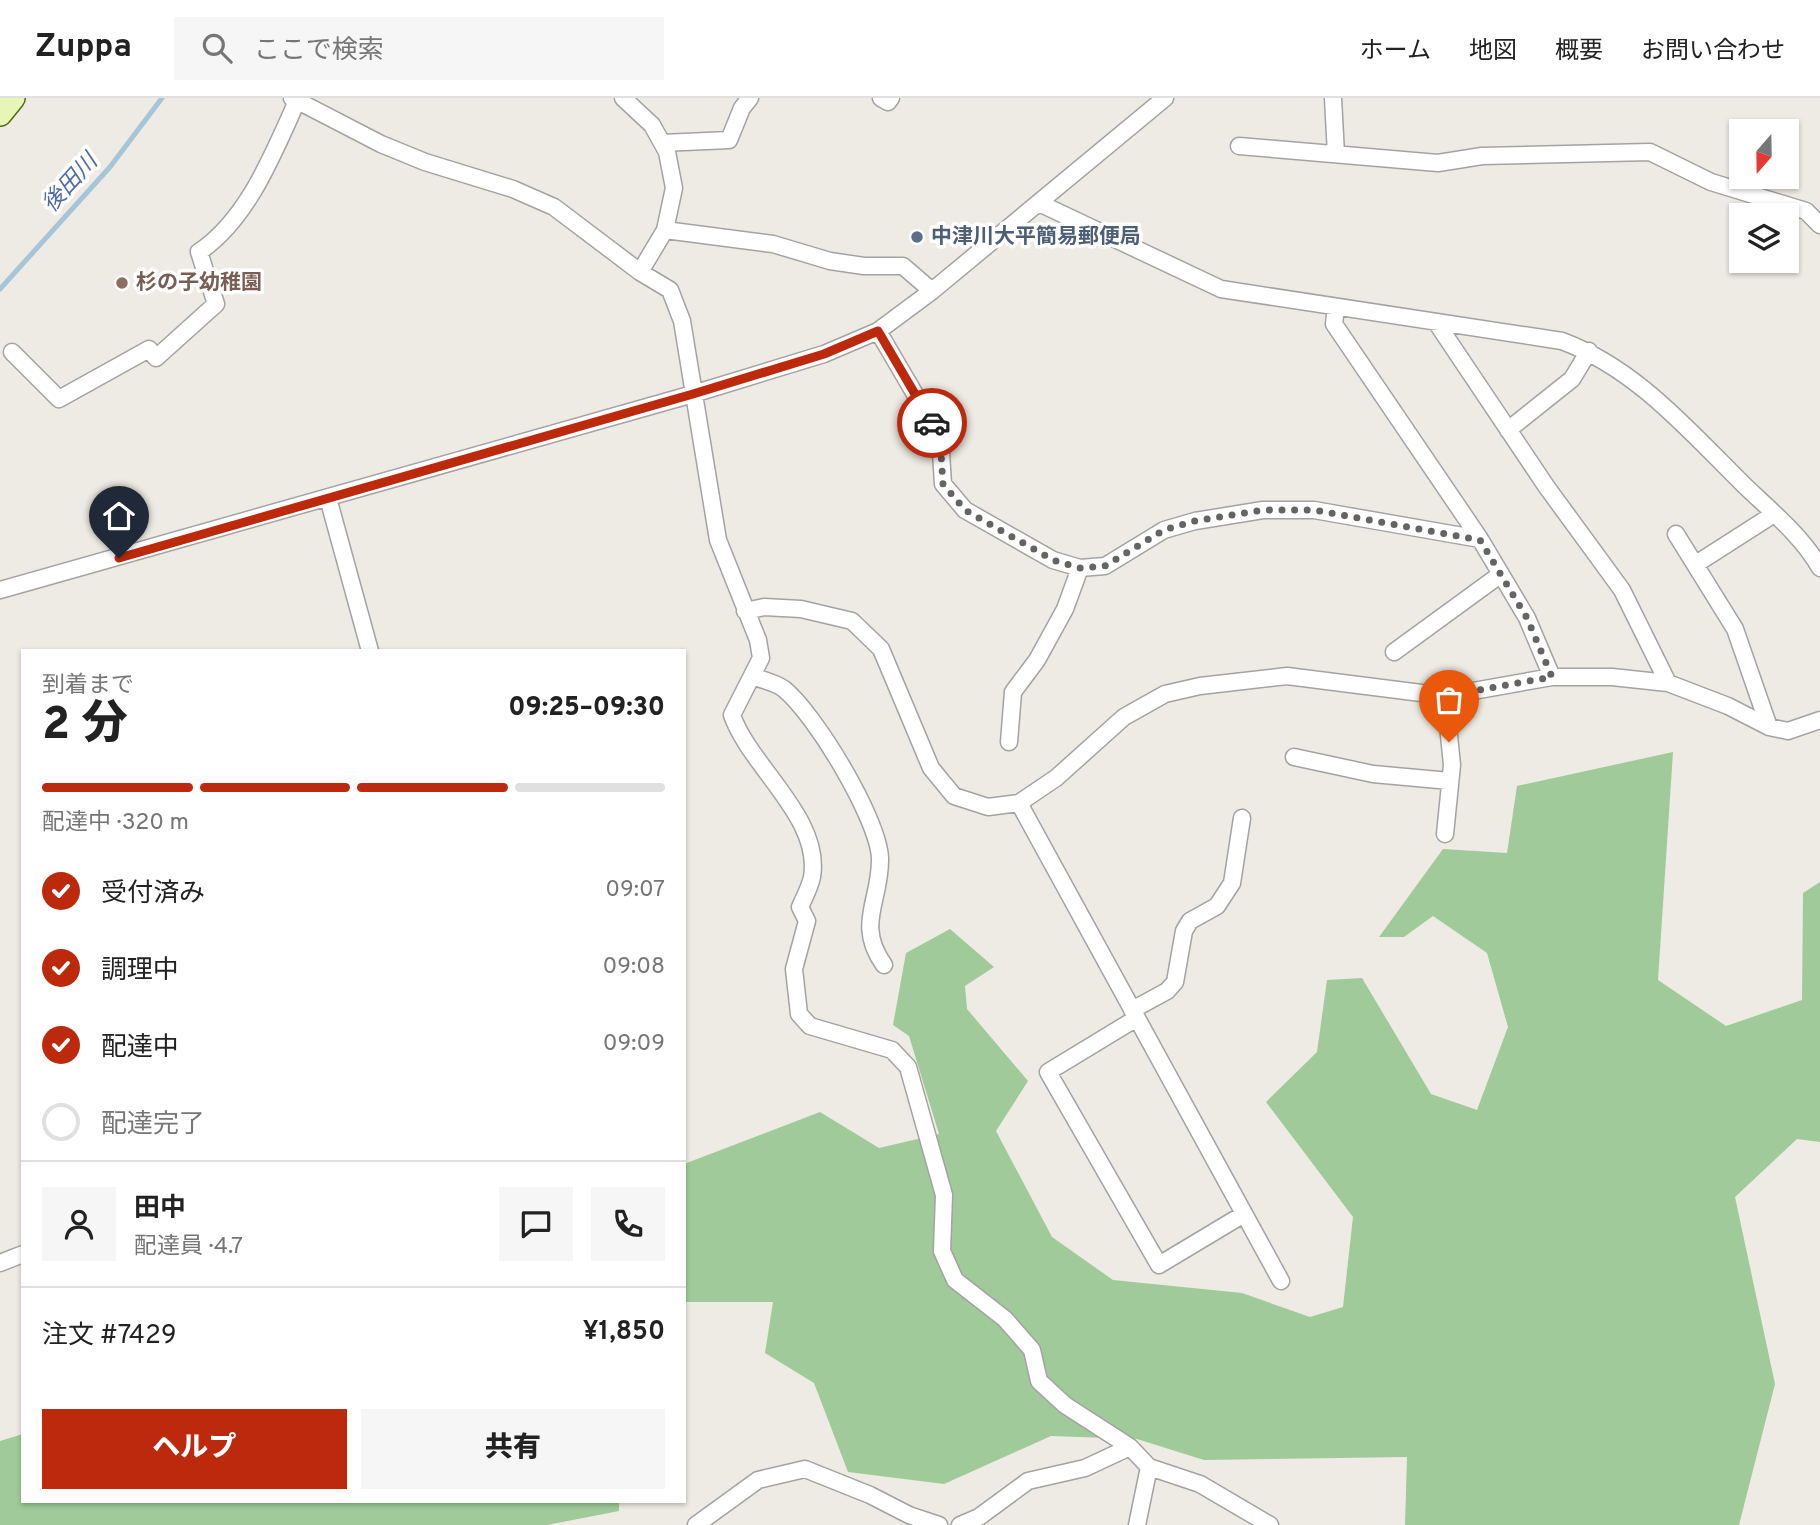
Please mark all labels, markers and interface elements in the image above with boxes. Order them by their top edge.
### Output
search box [174,17,664,80]
text: Zuppa [35,27,132,69]
icon: search [198,29,236,67]
text: ここで検索 [254,35,384,68]
text: ホーム [1360,37,1431,67]
text: 地図 [1469,37,1517,67]
text: 概要 [1555,37,1603,67]
text: お問い合わせ [1641,37,1785,67]
north arrow [1729,119,1799,189]
map controls [1729,119,1799,273]
water label: 後田川 [37,146,107,219]
button: layers [1729,203,1799,273]
place label: 中津川大平簡易郵便局 [931,224,1141,251]
marker: 中津川大平簡易郵便局 [909,229,925,245]
place label: 杉の子幼稚園 [136,270,262,297]
marker: 杉の子幼稚園 [114,275,130,291]
courier [897,388,967,458]
icon: car [913,404,951,442]
pin [89,486,149,558]
icon: home [100,497,138,535]
pin [1419,670,1479,742]
text: 到着まで [42,672,134,701]
icon: bag [1430,681,1468,719]
text: 09:25–09:30 [508,692,665,725]
text: 2 分 [42,697,128,756]
text: 配達中 · 320 m [42,809,189,838]
icon: check [42,872,80,910]
text: 09:07 [605,876,665,905]
text: 受付済み [101,878,205,911]
icon: check [42,949,80,987]
text: 09:08 [603,953,665,982]
text: 調理中 [101,955,179,988]
icon: check [42,1026,80,1064]
text: 09:09 [603,1030,665,1059]
text: 配達中 [101,1032,179,1065]
text: 配達完了 [101,1109,205,1142]
button: person [42,1187,116,1261]
button: chat [499,1187,573,1261]
button: phone [591,1187,665,1261]
text: 田中 [134,1193,186,1226]
text: 配達員 · 4.7 [134,1233,243,1262]
text: ¥1,850 [583,1316,665,1349]
text: 注文 #7429 [42,1320,176,1353]
button: ヘルプ [42,1409,347,1489]
button: 共有 [361,1409,665,1489]

